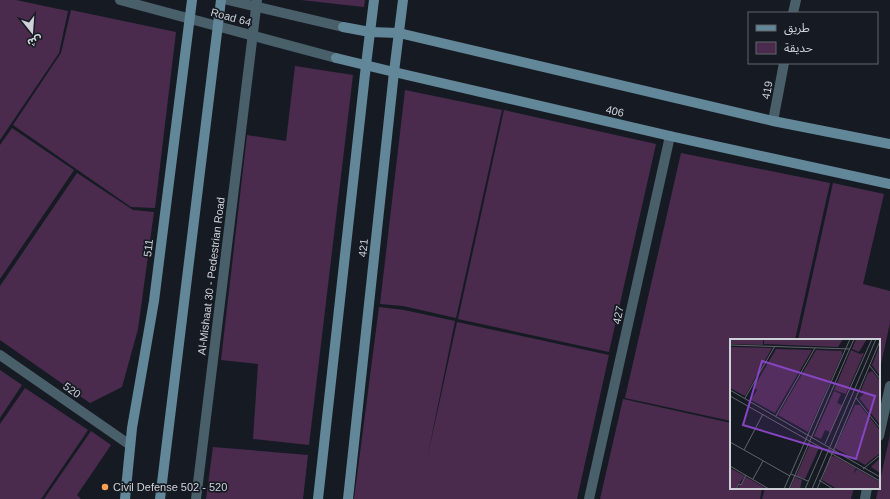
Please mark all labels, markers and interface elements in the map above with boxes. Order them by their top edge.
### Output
street label: Road 64 [209,6,253,28]
north arrow [12,12,52,52]
legend [748,12,878,64]
text: طريق [784,21,810,36]
text: ش [26,33,44,50]
text: حديقة [784,41,813,55]
street label: 419 [759,80,775,100]
street label: 406 [605,103,625,119]
street label: Al-Mishaat 30 - Pedestrian Road [195,196,227,356]
street label: 421 [356,238,370,258]
street label: 511 [141,239,155,257]
street label: 427 [610,305,626,325]
inset map [730,339,880,489]
street label: 520 [61,380,83,400]
place label: Civil Defense 502 - 520 [113,481,227,493]
marker: Civil Defense 502 - 520 [100,482,110,492]

